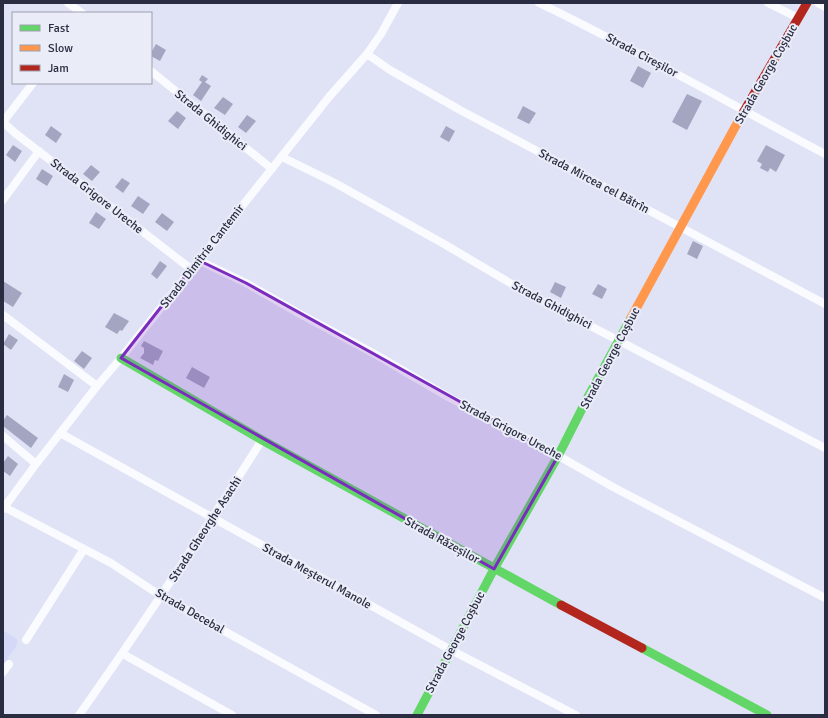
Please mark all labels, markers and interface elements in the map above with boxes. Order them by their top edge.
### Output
legend [12,12,152,84]
text: Fast [48,21,69,36]
street label: Strada George Coșbuc [732,21,801,127]
street label: Strada Cireșilor [603,30,681,81]
text: Slow [48,41,73,56]
text: Jam [48,61,69,76]
street label: Strada Ghidighici [172,87,250,154]
street label: Strada Mircea cel Bătrîn [536,146,652,217]
street label: Strada Grigore Ureche [47,155,146,237]
street label: Strada Dimitrie Cantemir [157,201,248,311]
street label: Strada Ghidighici [509,278,594,333]
street label: Strada George Coșbuc [577,305,644,412]
street label: Strada Grigore Ureche [457,397,565,464]
street label: Strada Gheorghe Asachi [166,474,245,585]
street label: Strada Răzeșilor [402,514,482,567]
street label: Strada Meșterul Manole [260,540,374,613]
street label: Strada Decebal [152,586,228,638]
street label: Strada George Coșbuc [422,589,489,696]

